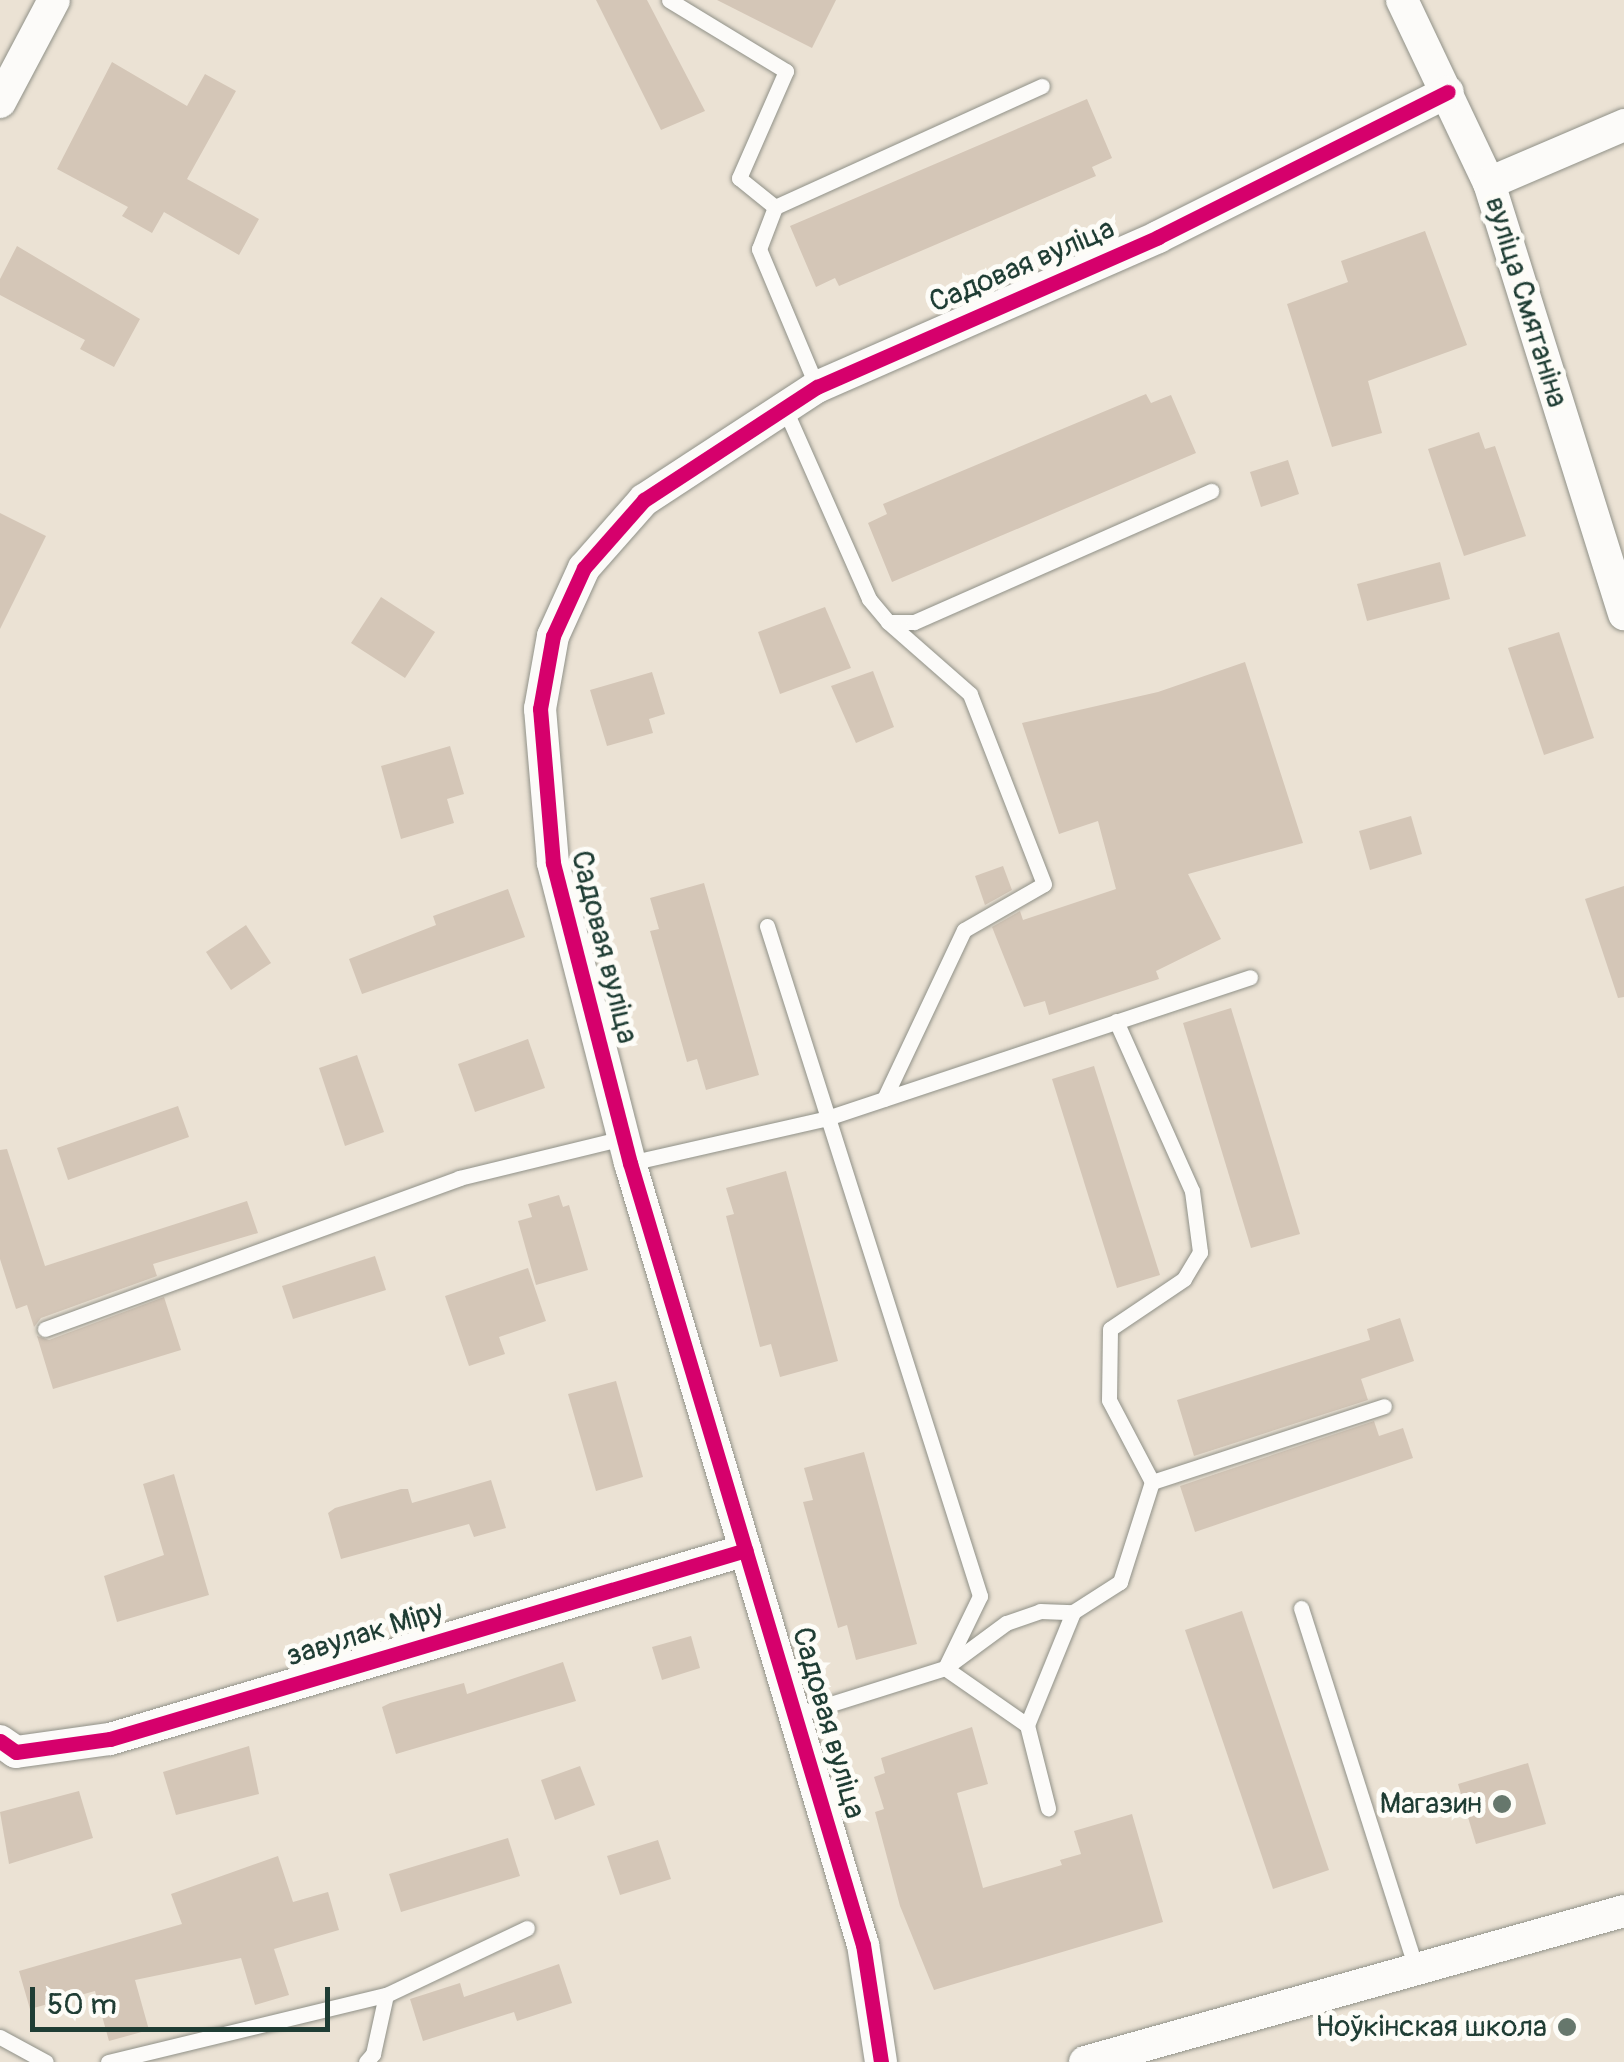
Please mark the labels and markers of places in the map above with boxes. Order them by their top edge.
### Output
place label: Магазин [1379,1786,1482,1822]
marker: Магазин [1491,1793,1513,1815]
place label: Ноўкінская школа [1315,2009,1547,2045]
marker: Ноўкінская школа [1556,2016,1578,2038]

